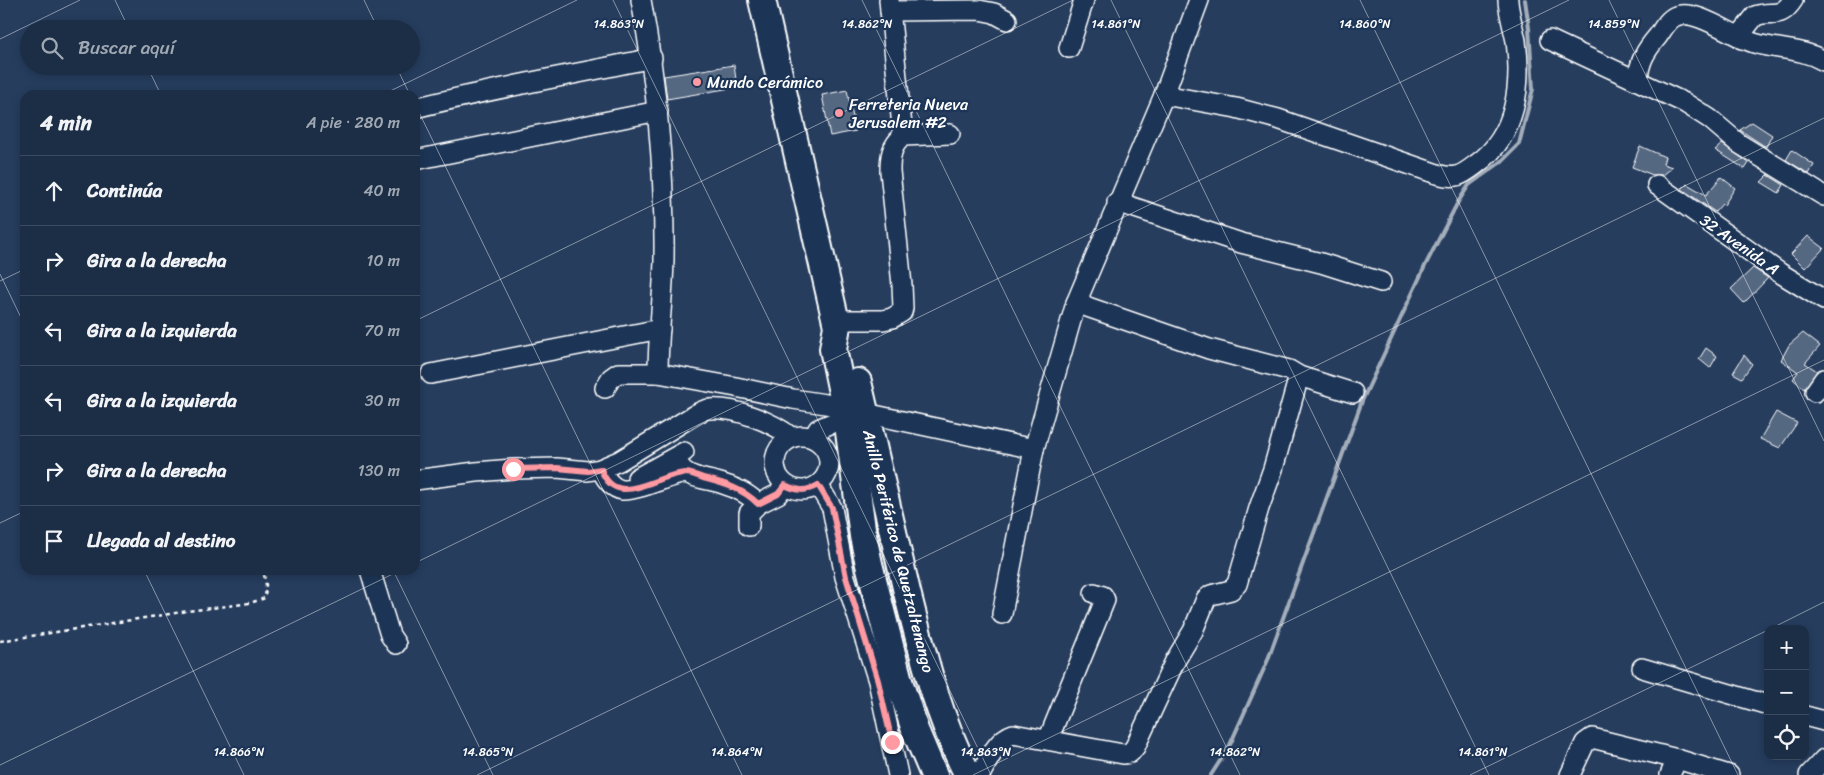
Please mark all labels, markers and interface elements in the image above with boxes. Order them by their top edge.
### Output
text: 14.863°N [594,13,645,35]
text: 14.862°N [842,13,893,35]
text: 14.861°N [1092,13,1141,35]
text: 14.860°N [1339,13,1391,35]
text: 14.859°N [1588,13,1641,35]
search box [20,20,420,75]
text: Buscar aquí [78,31,175,64]
icon: search [38,34,66,62]
place label: Mundo Cerámico [707,68,823,97]
marker: Mundo Cerámico [691,76,703,88]
place label: Ferreteria Nueva Jerusalem #2 [848,90,969,137]
text: 4 min [40,104,92,142]
marker: Ferreteria Nueva Jerusalem #2 [833,107,845,119]
text: A pie · 280 m [306,108,400,137]
text: Continúa [87,174,162,207]
text: 40 m [363,176,400,205]
icon: ahead [40,177,68,205]
street label: 32 Avenida A [1694,206,1786,283]
text: Gira a la derecha [87,244,226,277]
text: 10 m [367,246,400,275]
icon: right [40,247,68,275]
text: Gira a la izquierda [87,314,237,347]
text: 70 m [364,316,400,345]
icon: left [40,317,68,345]
text: Gira a la izquierda [87,384,237,417]
text: 30 m [365,386,400,415]
icon: left [40,387,68,415]
street label: Anillo Periférico de Quetzaltenango [854,425,943,676]
text: Gira a la derecha [87,454,226,487]
text: 130 m [358,456,400,485]
icon: right [40,457,68,485]
route start [502,458,525,481]
text: Llegada al destino [87,524,236,557]
icon: arrive [40,527,68,555]
map controls [1764,625,1809,760]
button: + [1764,625,1809,670]
button: − [1764,670,1809,715]
button: locate [1764,715,1809,760]
route end [881,731,904,754]
text: 14.866°N [214,741,265,763]
text: 14.865°N [462,741,514,763]
text: 14.864°N [711,741,763,763]
text: 14.863°N [961,741,1012,763]
text: 14.862°N [1210,741,1261,763]
text: 14.861°N [1459,741,1508,763]

